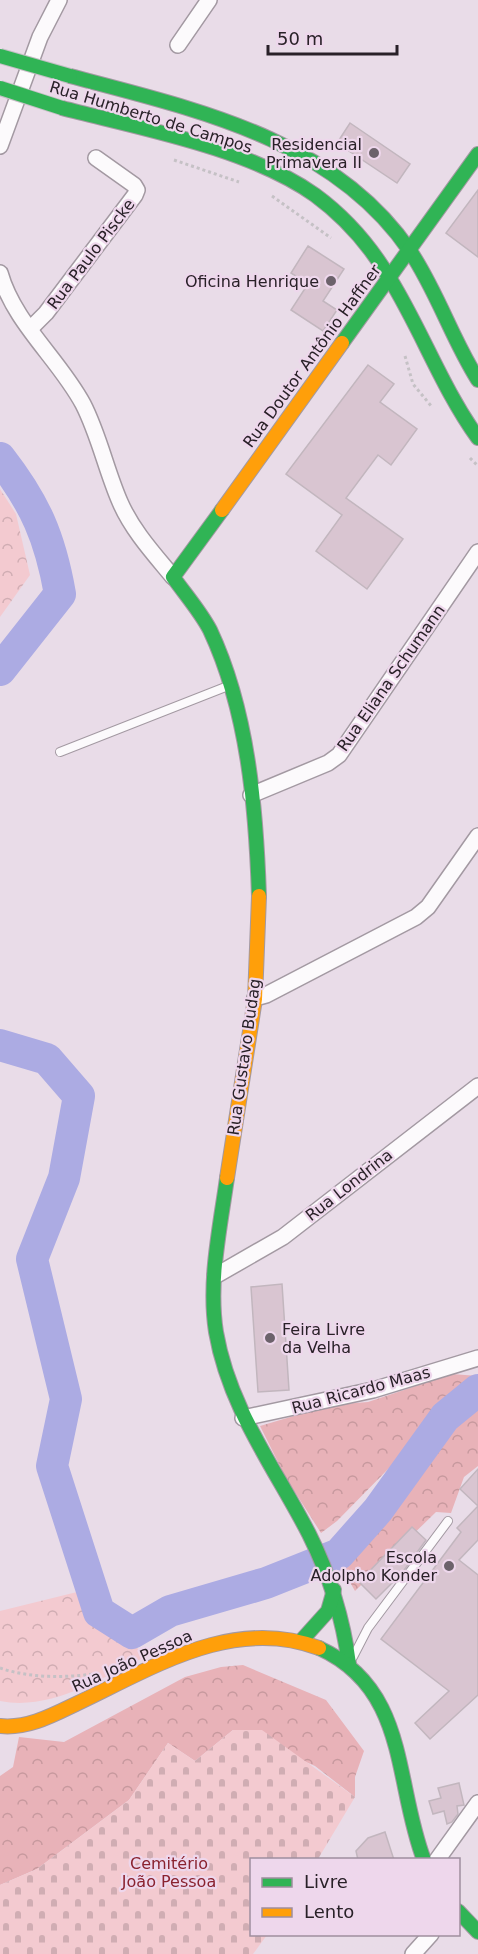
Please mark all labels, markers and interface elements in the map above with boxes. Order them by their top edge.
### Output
scale bar [268,18,397,56]
text: 50 m [277,28,323,49]
street label: Rua Humberto de Campos [47,77,255,157]
place label: Residencial Primavera II [266,135,362,172]
marker: Residencial Primavera II [367,146,381,160]
street label: Rua Paulo Piscke [43,195,139,313]
street label: Rua Doutor Antônio Haffner [239,261,385,451]
place label: Oficina Henrique [185,272,319,291]
marker: Oficina Henrique [324,274,338,288]
street label: Rua Eliana Schumann [333,601,449,755]
street label: Rua Gustavo Budag [224,977,264,1137]
street label: Rua Londrina [302,1145,396,1225]
place label: Feira Livre da Velha [282,1320,365,1357]
marker: Feira Livre da Velha [263,1331,277,1345]
street label: Rua Ricardo Maas [290,1362,432,1418]
place label: Escola Adolpho Konder [311,1548,437,1585]
marker: Escola Adolpho Konder [442,1559,456,1573]
street label: Rua João Pessoa [69,1626,195,1696]
park label: Cemitério João Pessoa [121,1854,216,1891]
legend [250,1858,460,1936]
text: Livre [304,1871,348,1892]
text: Lento [304,1901,354,1922]

